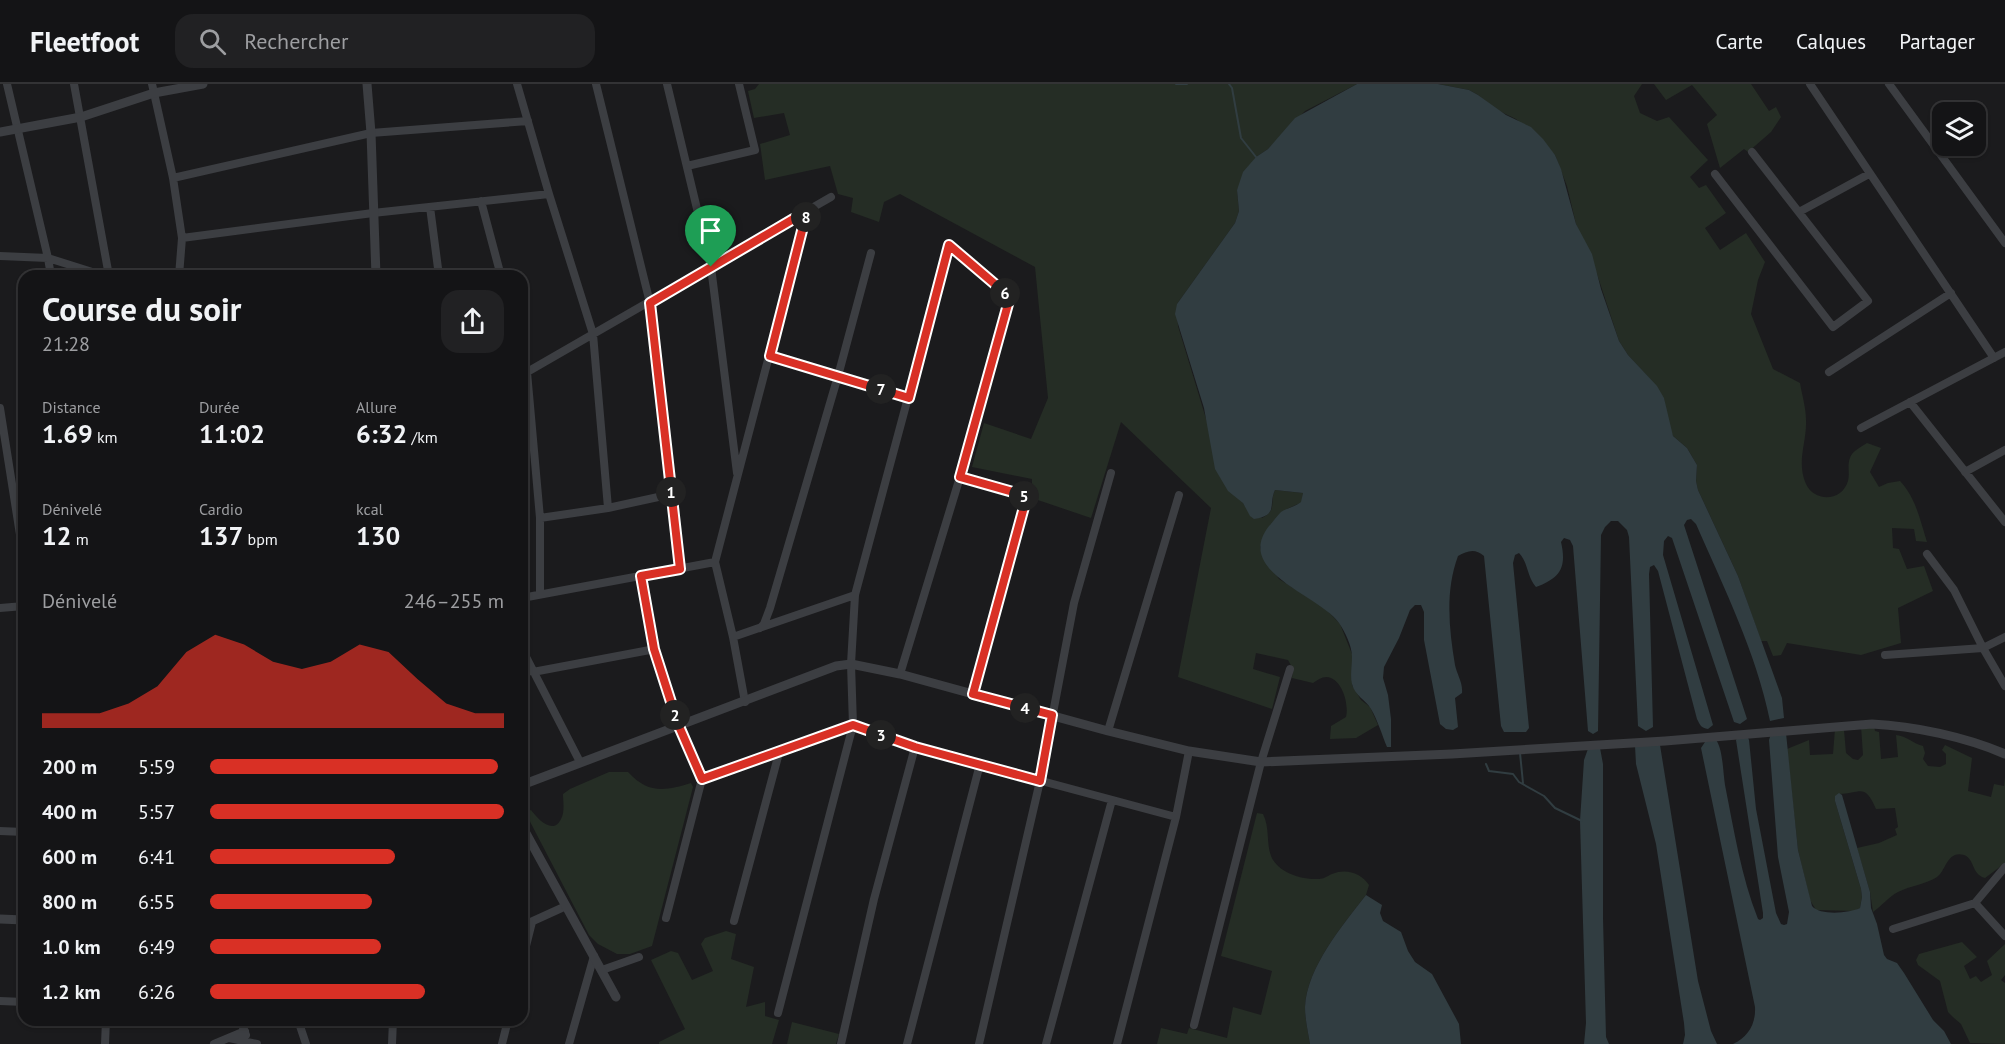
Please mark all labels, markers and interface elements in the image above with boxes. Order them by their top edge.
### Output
search box [175,14,595,68]
text: Fleetfoot [30,23,139,60]
icon: search [196,25,229,58]
text: Rechercher [244,27,348,55]
text: Carte [1716,28,1763,55]
text: Calques [1796,28,1866,55]
text: Partager [1899,28,1975,55]
map controls [1932,102,1986,156]
button: layers [1932,102,1986,156]
pin: 8 [791,202,821,232]
pin [685,205,736,267]
text: 8 [801,207,811,227]
icon: arrive [694,214,727,247]
pin: 6 [990,278,1020,308]
text: 6 [1000,283,1010,303]
text: Course du soir [42,287,241,330]
button: share [441,290,504,353]
text: 21:28 [42,331,90,357]
pin: 7 [866,374,896,404]
text: 7 [876,379,886,399]
text: Distance [42,397,101,417]
text: Durée [199,397,240,417]
text: Allure [356,397,397,417]
text: 1.69 [42,417,93,450]
text: 11:02 [199,417,265,450]
text: 6:32 [356,417,407,450]
text: km [93,427,118,447]
text: /km [407,427,438,447]
pin: 1 [656,477,686,507]
pin: 5 [1009,481,1039,511]
text: 1 [666,482,676,502]
text: 5 [1019,486,1029,506]
text: Dénivelé [42,499,102,519]
text: Cardio [199,499,243,519]
text: kcal [356,499,383,519]
text: 12 [42,519,71,552]
text: 137 [199,519,243,552]
text: 130 [356,519,400,552]
text: m [71,529,89,549]
text: bpm [243,529,278,549]
text: Dénivelé [42,588,117,614]
text: 246–255 m [404,588,504,614]
pin: 4 [1010,693,1040,723]
text: 4 [1020,698,1030,718]
pin: 2 [660,700,690,730]
text: 2 [670,705,680,725]
pin: 3 [866,720,896,750]
text: 3 [876,725,886,745]
text: 200 m [42,754,97,780]
text: 5:59 [138,754,175,780]
text: 400 m [42,799,97,825]
text: 5:57 [138,799,175,825]
text: 600 m [42,844,97,870]
text: 6:41 [138,844,175,870]
text: 800 m [42,889,97,915]
text: 6:55 [138,889,175,915]
text: 1.0 km [42,934,101,960]
text: 6:49 [138,934,175,960]
text: 1.2 km [42,979,101,1005]
text: 6:26 [138,979,175,1005]

